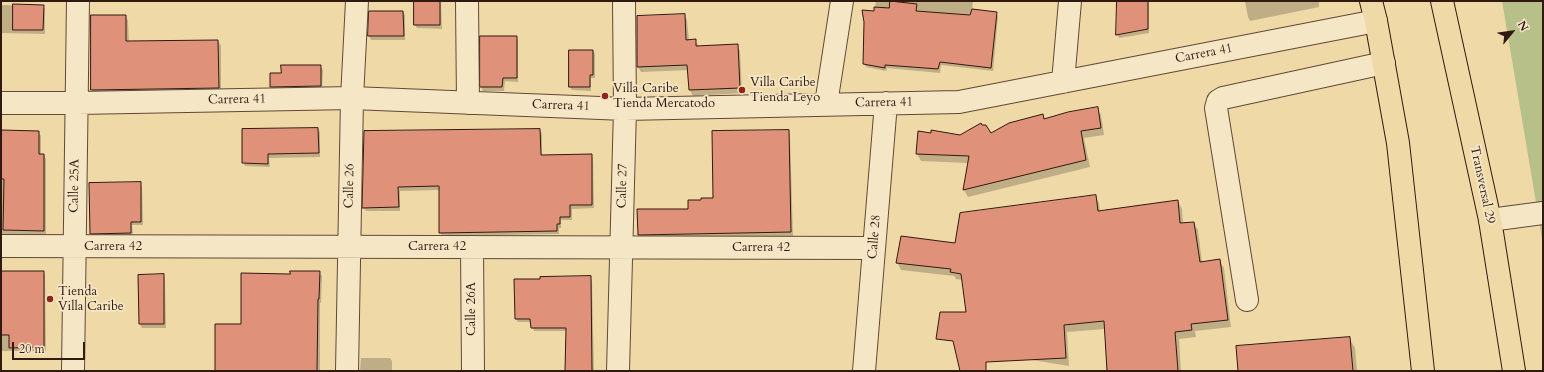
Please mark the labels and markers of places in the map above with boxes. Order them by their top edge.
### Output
place label: Villa Caribe Tienda Leyo [750,75,820,106]
place label: Villa Caribe Tienda Mercatodo [613,81,715,112]
marker: Villa Caribe Tienda Leyo [737,85,747,95]
marker: Villa Caribe Tienda Mercatodo [600,91,610,101]
place label: Tienda Villa Caribe [58,284,124,315]
marker: Tienda Villa Caribe [45,294,55,304]

